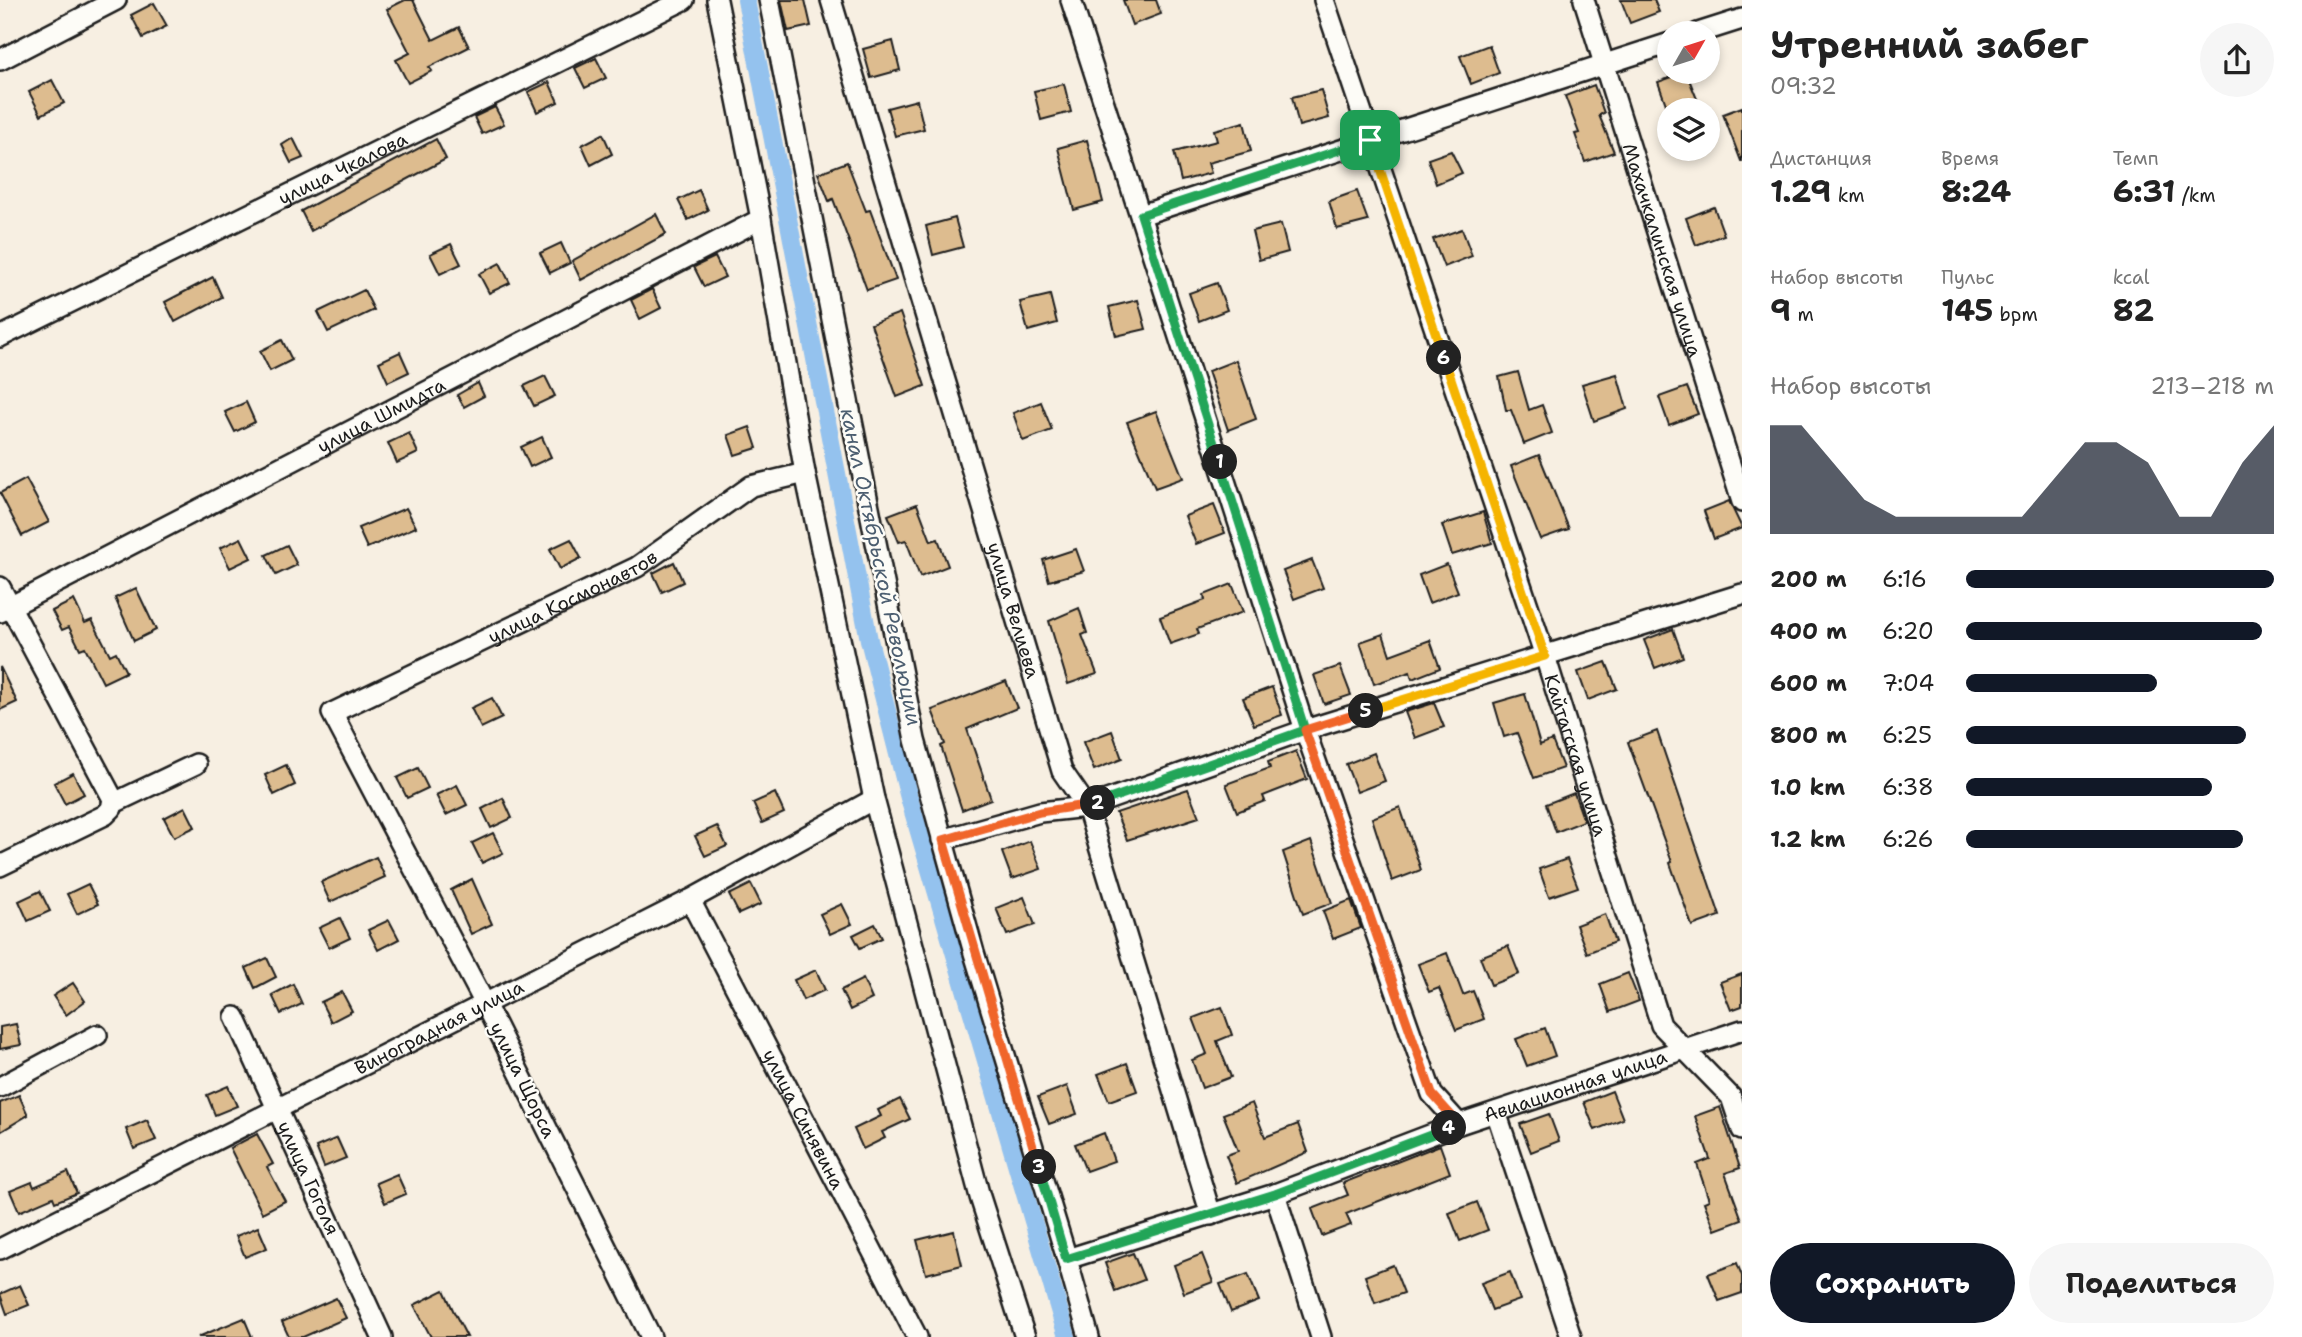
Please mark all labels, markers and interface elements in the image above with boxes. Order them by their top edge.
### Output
text: Утренний забег [1770,19,2088,70]
north arrow [1657,21,1720,84]
map controls [1657,21,1720,161]
button: share [2200,23,2274,97]
text: 09:32 [1770,71,1837,101]
button: layers [1657,98,1720,161]
pin [1340,110,1400,170]
icon: arrive [1351,121,1389,159]
street label: улица Чкалова [274,126,412,211]
street label: Махачкалинская улица [1617,140,1708,360]
text: Дистанция [1770,146,1872,171]
text: Время [1941,146,1999,171]
text: Темп [2113,146,2159,171]
text: 1.29 [1770,171,1831,212]
text: 8:24 [1941,171,2011,212]
text: 6:31 [2113,171,2175,212]
text: km [1831,183,1865,208]
text: /km [2175,183,2216,208]
text: Набор высоты [1770,265,1903,290]
text: Пульс [1941,265,1995,290]
text: kcal [2113,265,2150,290]
text: 9 [1770,290,1791,331]
text: 145 [1941,290,1993,331]
text: 82 [2113,290,2154,331]
text: m [1791,302,1814,327]
text: bpm [1993,302,2038,327]
pin: 6 [1426,340,1462,376]
text: 6 [1437,345,1450,370]
text: Набор высоты [1770,371,1931,401]
text: 213–218 m [2150,371,2274,401]
street label: улица Шмидта [313,372,450,459]
water label: канал Октябрьской Революции [834,406,928,728]
pin: 1 [1202,444,1238,480]
text: 1 [1215,449,1224,474]
street label: улица Велиева [982,539,1046,681]
street label: улица Космонавтов [484,544,662,649]
text: 200 m [1770,564,1847,594]
text: 6:16 [1882,564,1927,594]
text: 400 m [1770,616,1847,646]
text: 6:20 [1882,616,1934,646]
text: 600 m [1770,668,1847,698]
text: 7:04 [1882,668,1934,698]
street label: Кайтагская улица [1539,671,1613,839]
pin: 5 [1348,694,1384,728]
text: 5 [1360,698,1371,723]
text: 800 m [1770,720,1847,750]
text: 6:25 [1882,720,1932,750]
text: 1.0 km [1770,772,1845,802]
text: 6:38 [1882,772,1934,802]
pin: 2 [1080,786,1116,820]
text: 2 [1091,790,1104,815]
text: 1.2 km [1770,824,1846,854]
text: 6:26 [1882,824,1934,854]
street label: Виноградная улица [350,974,528,1080]
street label: улица Щорса [484,1018,562,1142]
street label: Авиационная улица [1480,1043,1670,1128]
street label: улица Синявина [757,1045,851,1194]
pin: 4 [1432,1110,1466,1146]
text: 4 [1442,1115,1455,1140]
street label: улица Гоголя [272,1117,346,1239]
pin: 3 [1021,1150,1056,1184]
text: 3 [1032,1154,1045,1179]
button: Сохранить [1770,1243,2015,1323]
button: Поделиться [2029,1243,2274,1323]

